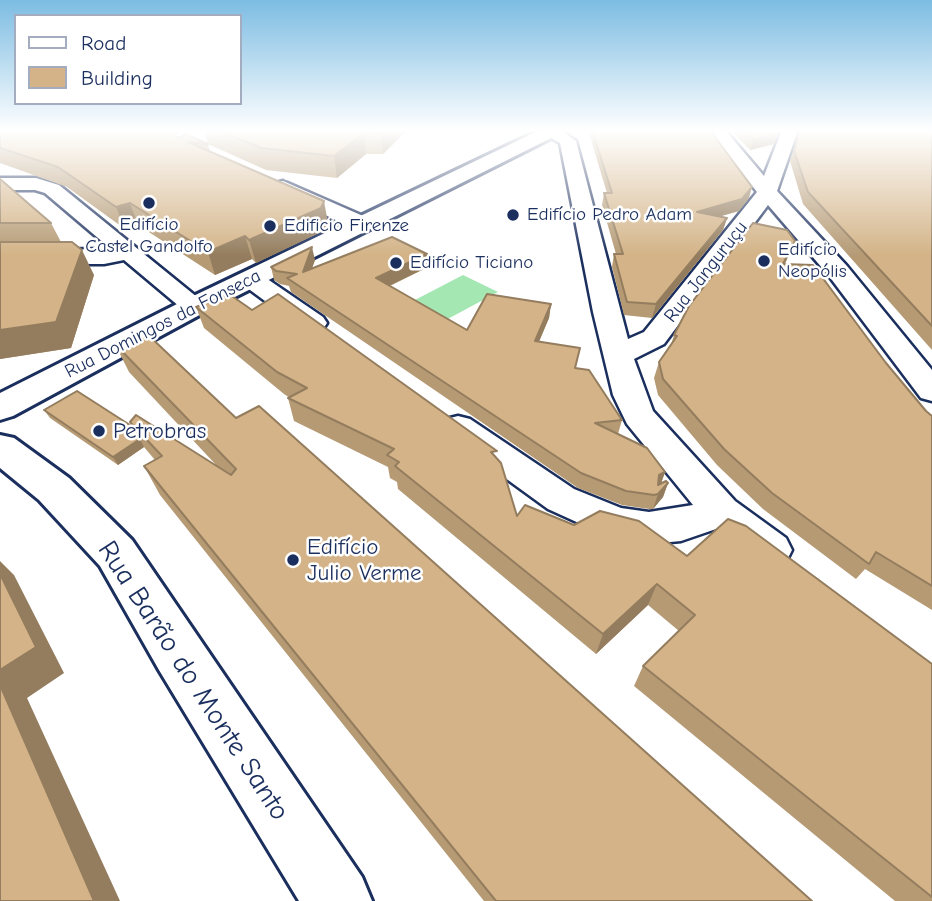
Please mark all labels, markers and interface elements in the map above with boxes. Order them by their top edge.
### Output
legend [14,14,242,105]
text: Road [81,31,126,55]
text: Building [81,66,153,90]
marker: Edifício Castel Gandolfo [141,195,157,211]
place label: Edifício Pedro Adam [527,204,692,226]
marker: Edifício Pedro Adam [505,207,521,223]
place label: Edifício Castel Gandolfo [85,214,213,258]
place label: Edificio Firenze [284,215,409,237]
street label: Rua Janguruçu [659,217,753,327]
marker: Edificio Firenze [262,218,278,234]
place label: Edifício Neopólis [778,239,847,283]
place label: Edifício Ticiano [410,252,533,274]
marker: Edifício Neopólis [756,253,772,269]
marker: Edifício Ticiano [388,255,404,271]
street label: Rua Domingos da Fonseca [61,265,265,383]
place label: Petrobras [113,417,206,445]
marker: Petrobras [91,423,107,439]
place label: Edifício Julio Verme [307,533,422,587]
street label: Rua Barão do Monte Santo [90,535,296,827]
marker: Edifício Julio Verme [285,552,301,568]

